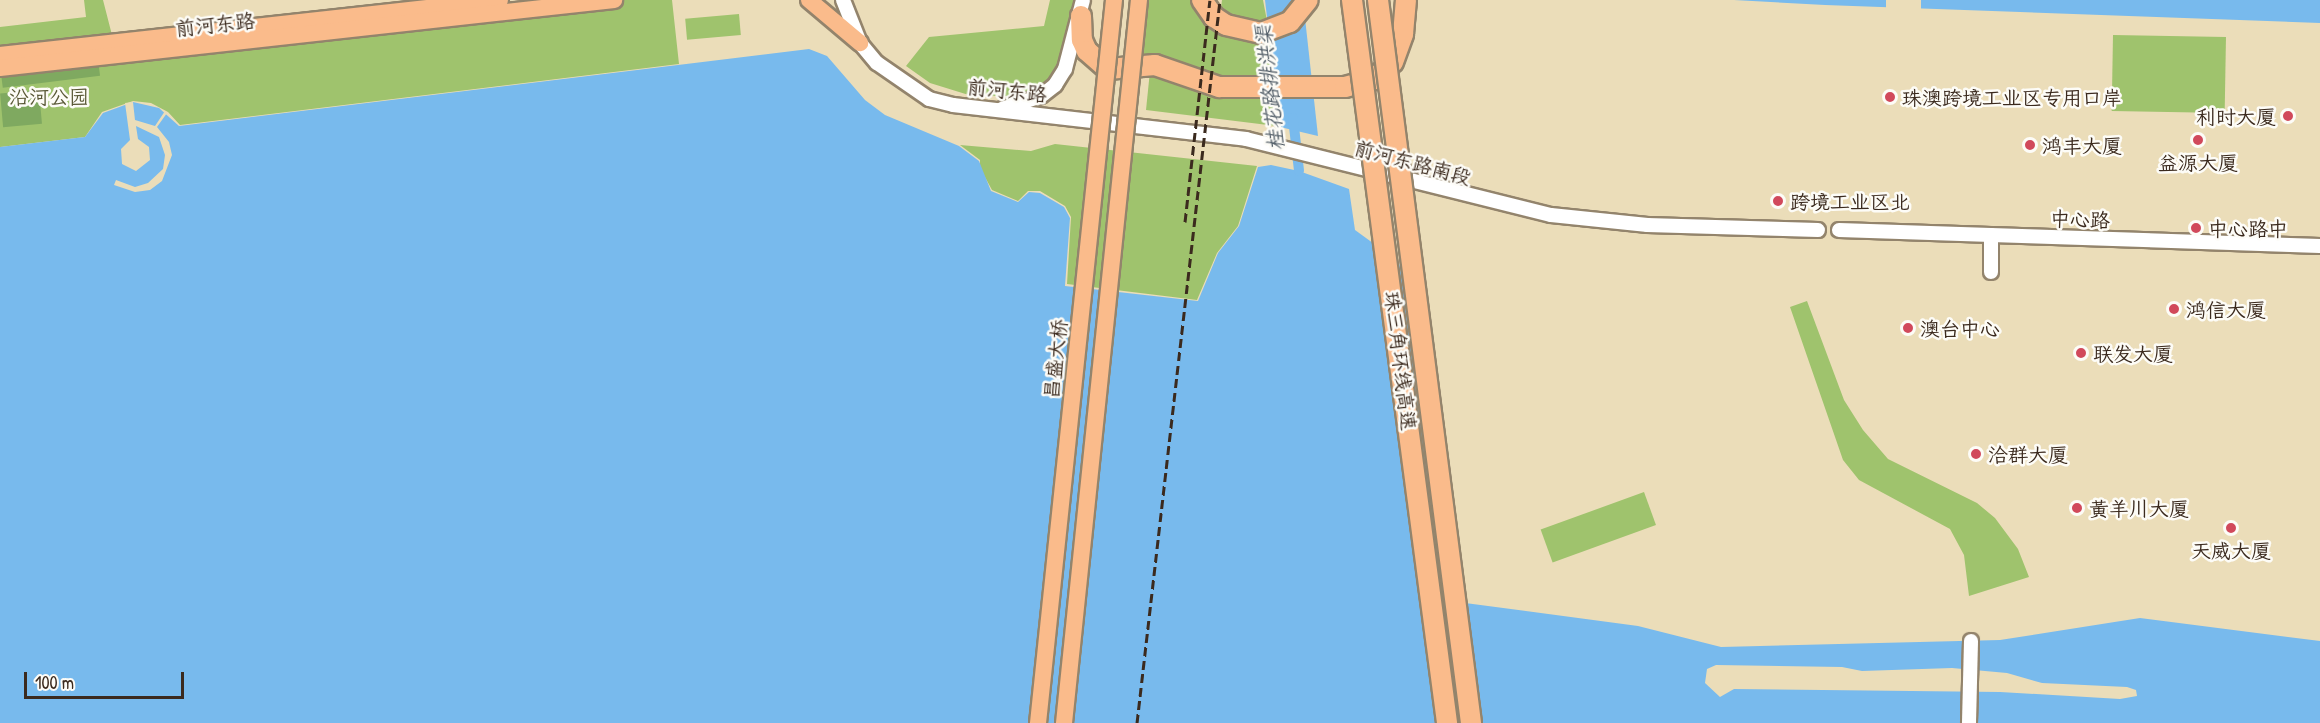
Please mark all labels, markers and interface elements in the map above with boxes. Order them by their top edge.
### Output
street label: 前河东路 [174,8,256,40]
water label: 桂花路排洪渠 [1251,24,1289,152]
street label: 前河东路 [966,74,1048,106]
park label: 沿河公园 [9,84,89,108]
place label: 珠澳跨境工业区专用口岸 [1902,85,2122,109]
marker: 珠澳跨境工业区专用口岸 [1883,90,1897,104]
place label: 利时大厦 [2196,104,2276,128]
marker: 利时大厦 [2281,109,2295,123]
place label: 鸿丰大厦 [2042,133,2122,157]
marker: 益源大厦 [2191,133,2205,147]
street label: 前河东路南段 [1352,135,1474,189]
marker: 鸿丰大厦 [2023,138,2037,152]
place label: 益源大厦 [2158,150,2238,174]
place label: 跨境工业区北 [1790,189,1910,213]
marker: 跨境工业区北 [1771,194,1785,208]
street label: 中心路 [2050,206,2110,232]
place label: 中心路中 [2208,216,2288,240]
marker: 中心路中 [2189,221,2203,235]
street label: 珠三角环线高速 [1381,290,1421,432]
place label: 鸿信大厦 [2186,297,2266,321]
marker: 鸿信大厦 [2167,302,2181,316]
place label: 澳台中心 [1920,316,2000,340]
street label: 昌盛大桥 [1039,318,1071,400]
marker: 澳台中心 [1901,321,1915,335]
place label: 联发大厦 [2093,341,2173,365]
marker: 联发大厦 [2074,346,2088,360]
place label: 洽群大厦 [1988,442,2068,466]
marker: 洽群大厦 [1969,447,1983,461]
place label: 黄羊川大厦 [2089,496,2189,520]
marker: 黄羊川大厦 [2070,501,2084,515]
marker: 天威大厦 [2224,521,2238,535]
place label: 天威大厦 [2191,538,2271,562]
scale bar [27,660,188,698]
text: 100 m [35,670,74,695]

